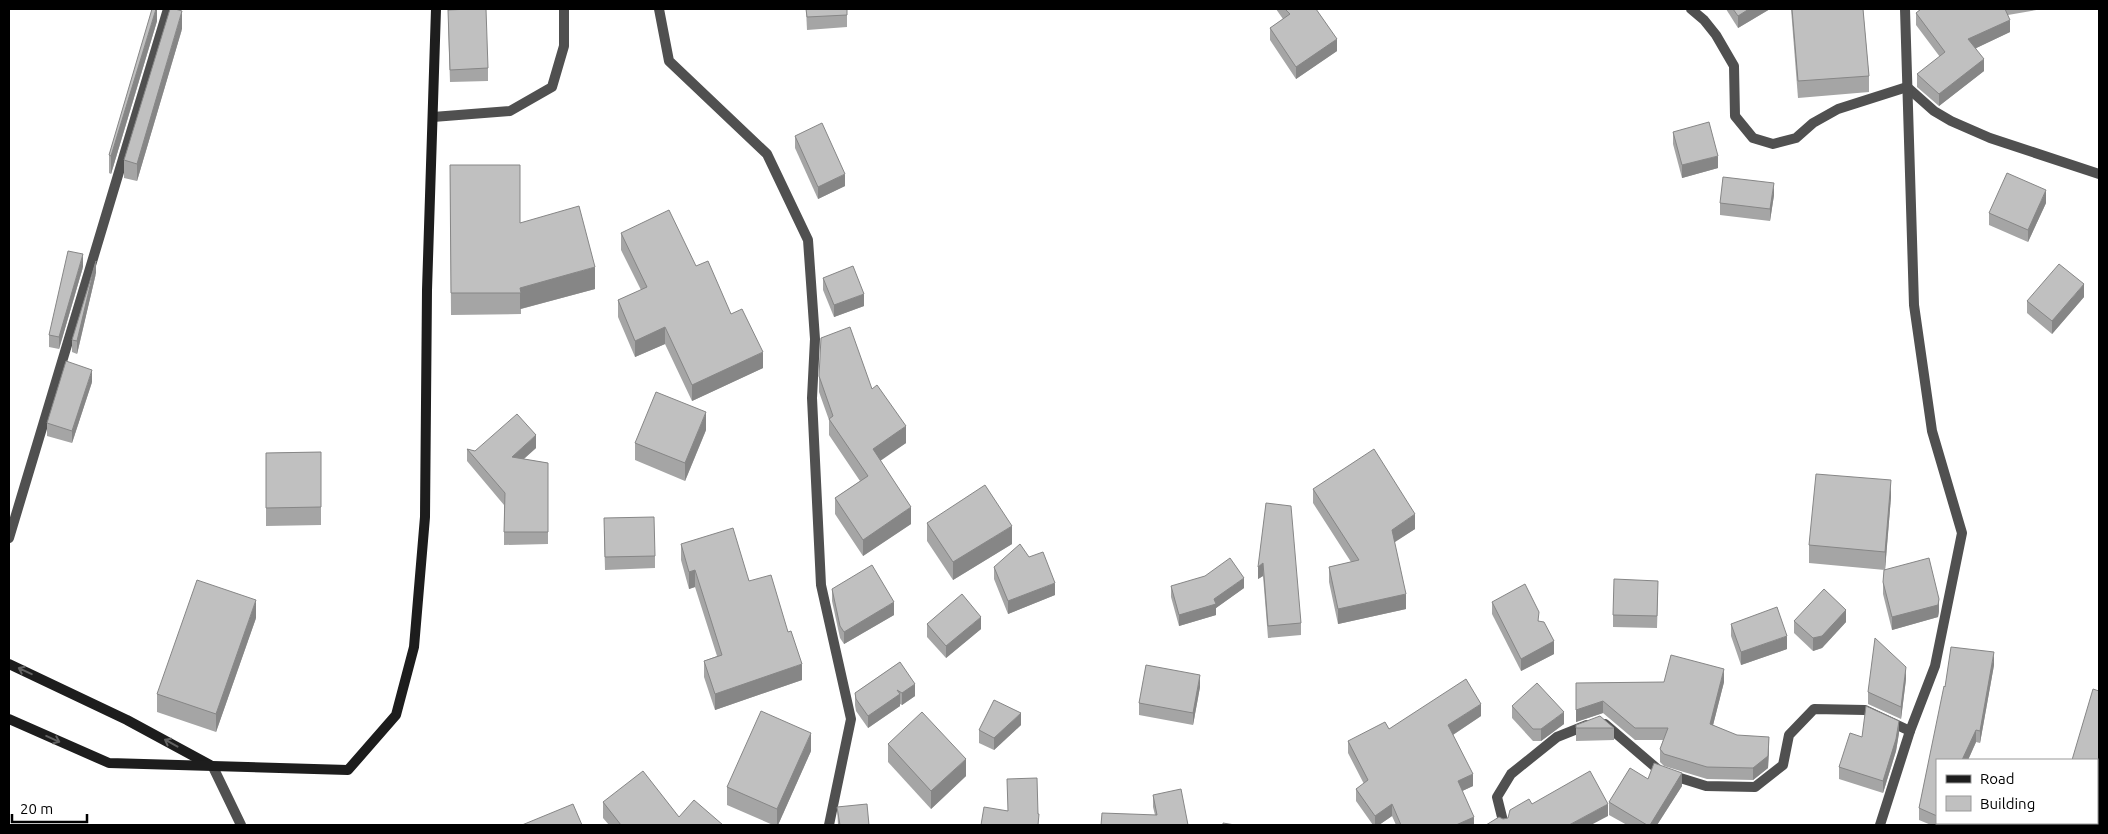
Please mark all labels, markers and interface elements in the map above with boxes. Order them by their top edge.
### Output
one-way arrow [18,666,33,676]
one-way arrow [45,734,60,744]
one-way arrow [164,738,178,748]
legend [1936,759,2098,824]
text: Road [1980,770,2015,787]
scale bar [12,792,88,824]
text: Building [1980,795,2035,812]
text: 20 m [20,800,53,817]

